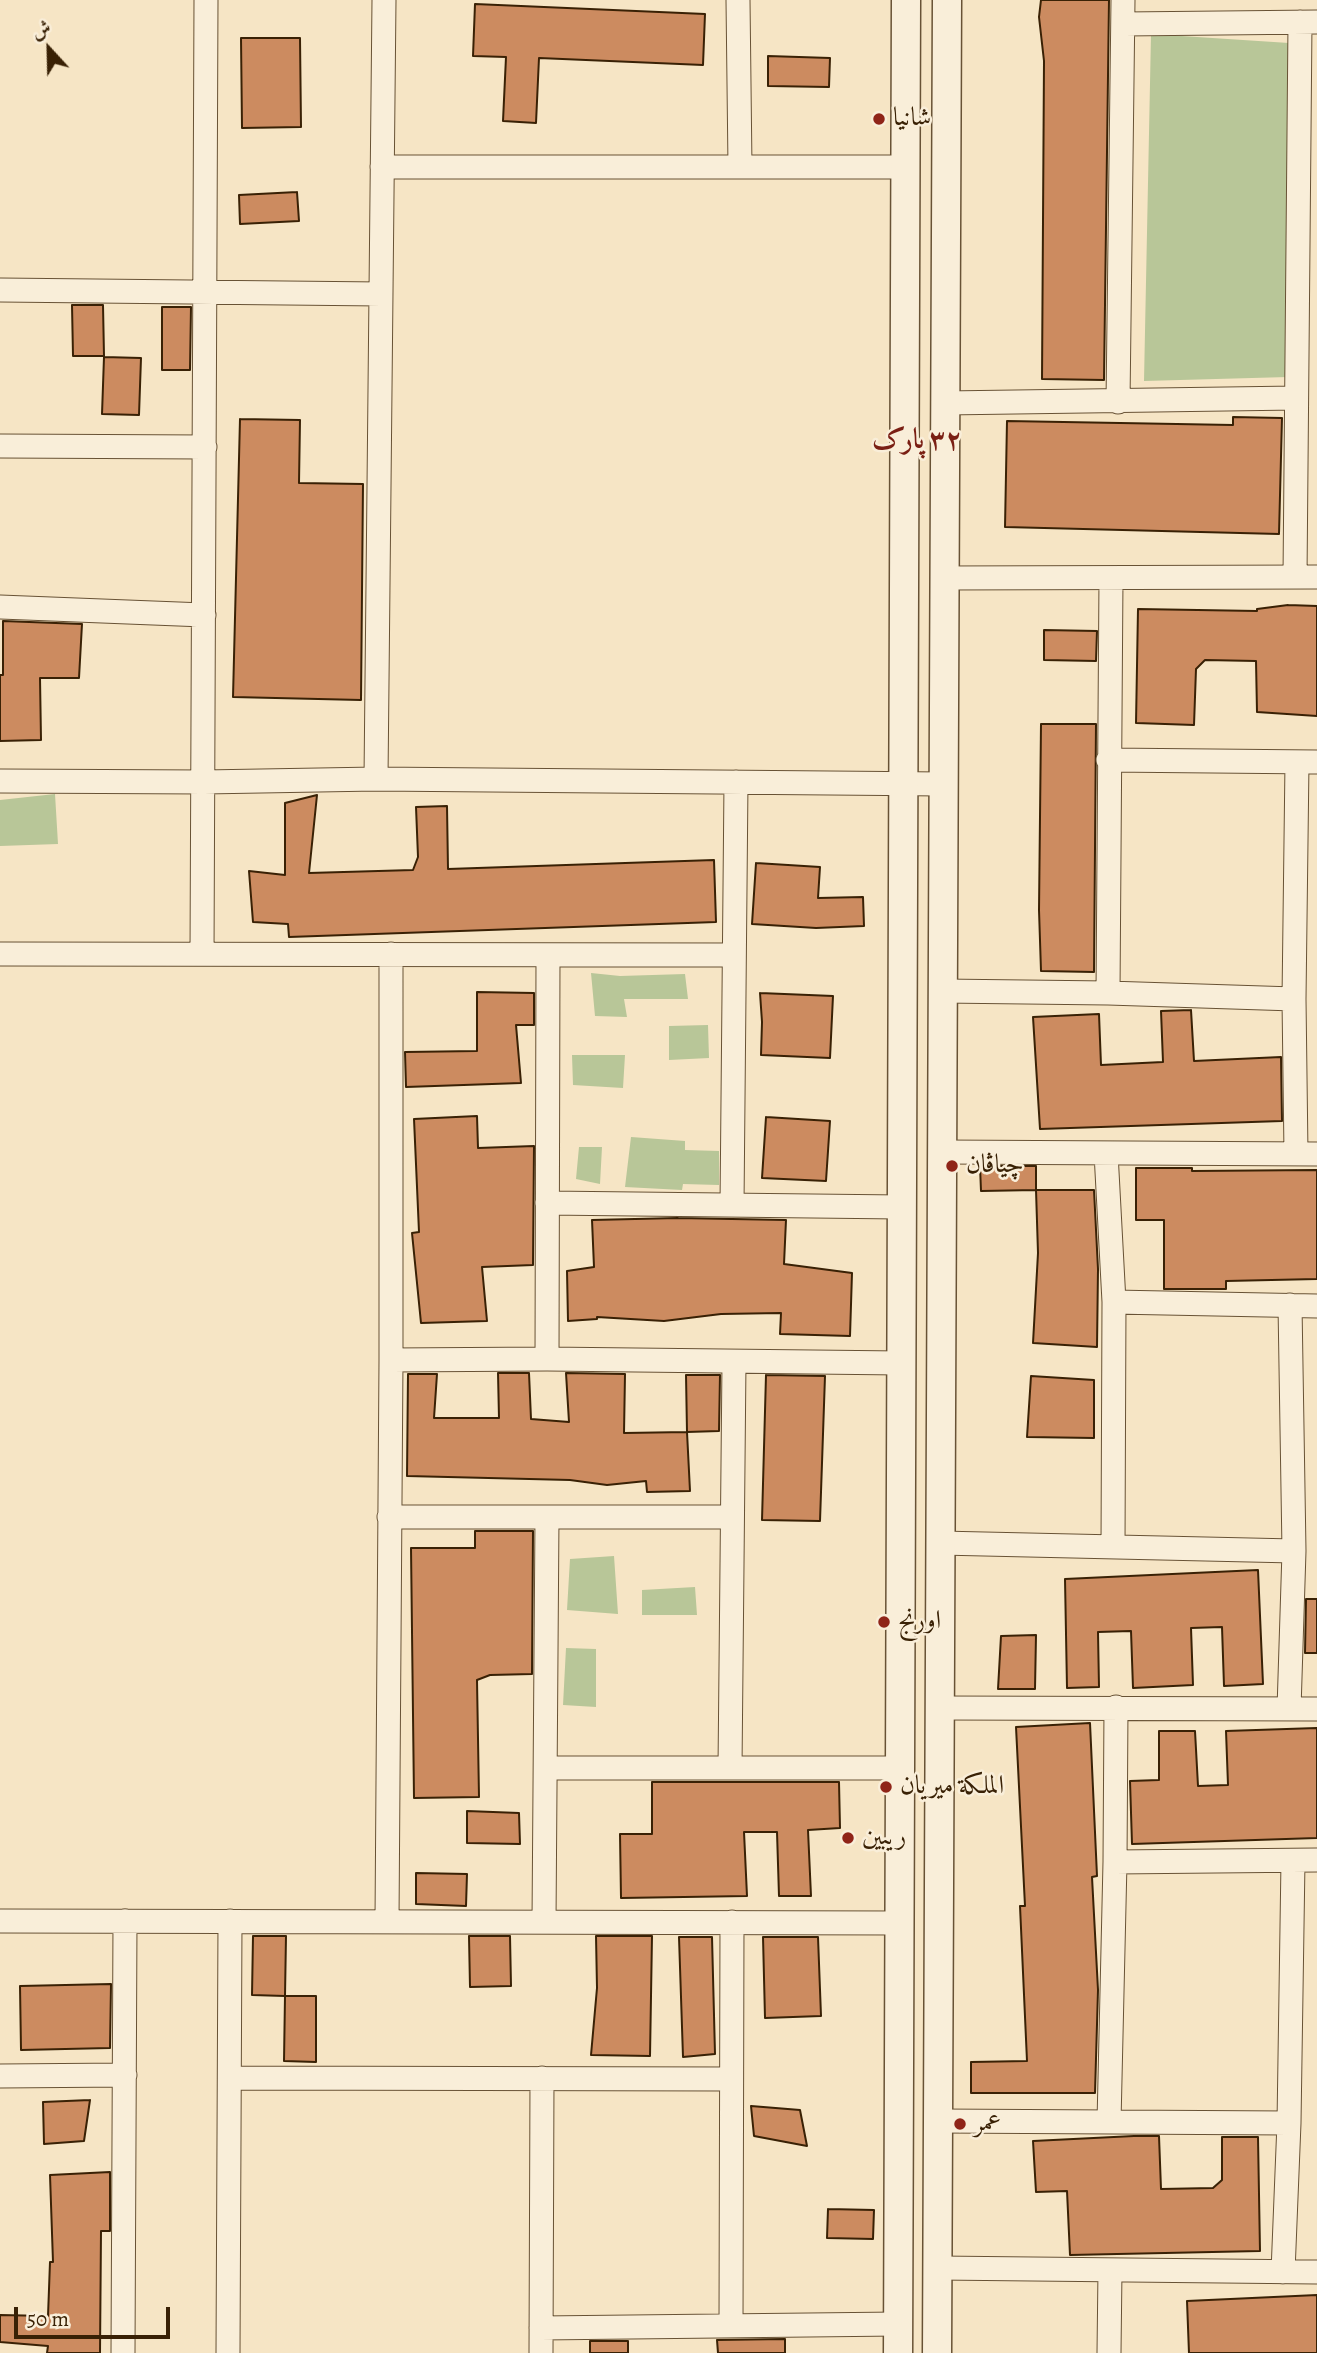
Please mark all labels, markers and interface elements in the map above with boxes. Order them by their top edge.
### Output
north arrow [14,14,84,84]
text: ش [28,14,55,45]
place label: شانيا [893,103,931,135]
marker: شانيا [871,111,887,127]
district label: ٣٢ پارک [872,424,962,458]
place label: چياڤان [966,1150,1024,1182]
marker: چياڤان [944,1158,960,1174]
place label: اورنج [898,1606,941,1638]
marker: اورنج [876,1614,892,1630]
place label: الملكة ميريان [900,1771,1004,1803]
marker: الملكة ميريان [878,1779,894,1795]
place label: ريبين [862,1822,906,1854]
marker: ريبين [840,1830,856,1846]
place label: عمر [974,2108,1001,2140]
marker: عمر [952,2116,968,2132]
scale bar [18,2294,173,2338]
text: 50 m [27,2305,69,2333]

